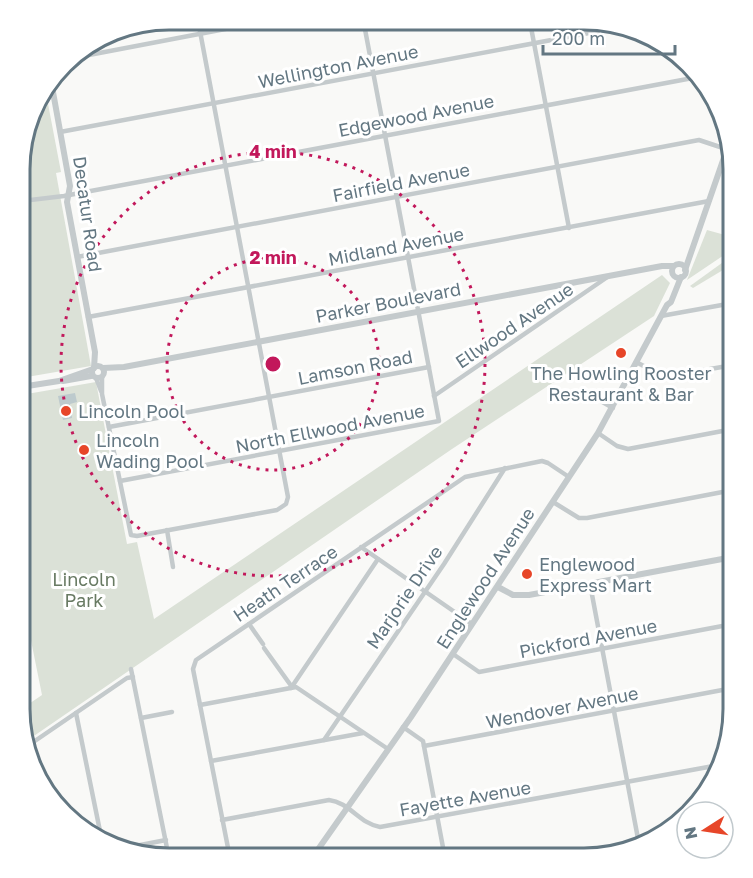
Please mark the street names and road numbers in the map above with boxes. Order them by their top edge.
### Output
street label: Wellington Avenue [256,40,420,92]
street label: Edgewood Avenue [336,89,496,141]
street label: Decatur Road [69,155,107,273]
street label: Fairfield Avenue [331,158,471,206]
street label: Midland Avenue [326,222,466,270]
street label: Parker Boulevard [313,277,463,327]
street label: Ellwood Avenue [451,277,577,373]
street label: Lamson Road [296,345,414,389]
street label: North Ellwood Avenue [234,399,426,457]
street label: Englewood Avenue [431,503,539,653]
street label: Heath Terrace [229,540,341,626]
street label: Marjorie Drive [361,541,447,653]
street label: Pickford Avenue [517,614,659,662]
street label: Wendover Avenue [484,681,640,733]
street label: Fayette Avenue [398,776,532,820]

